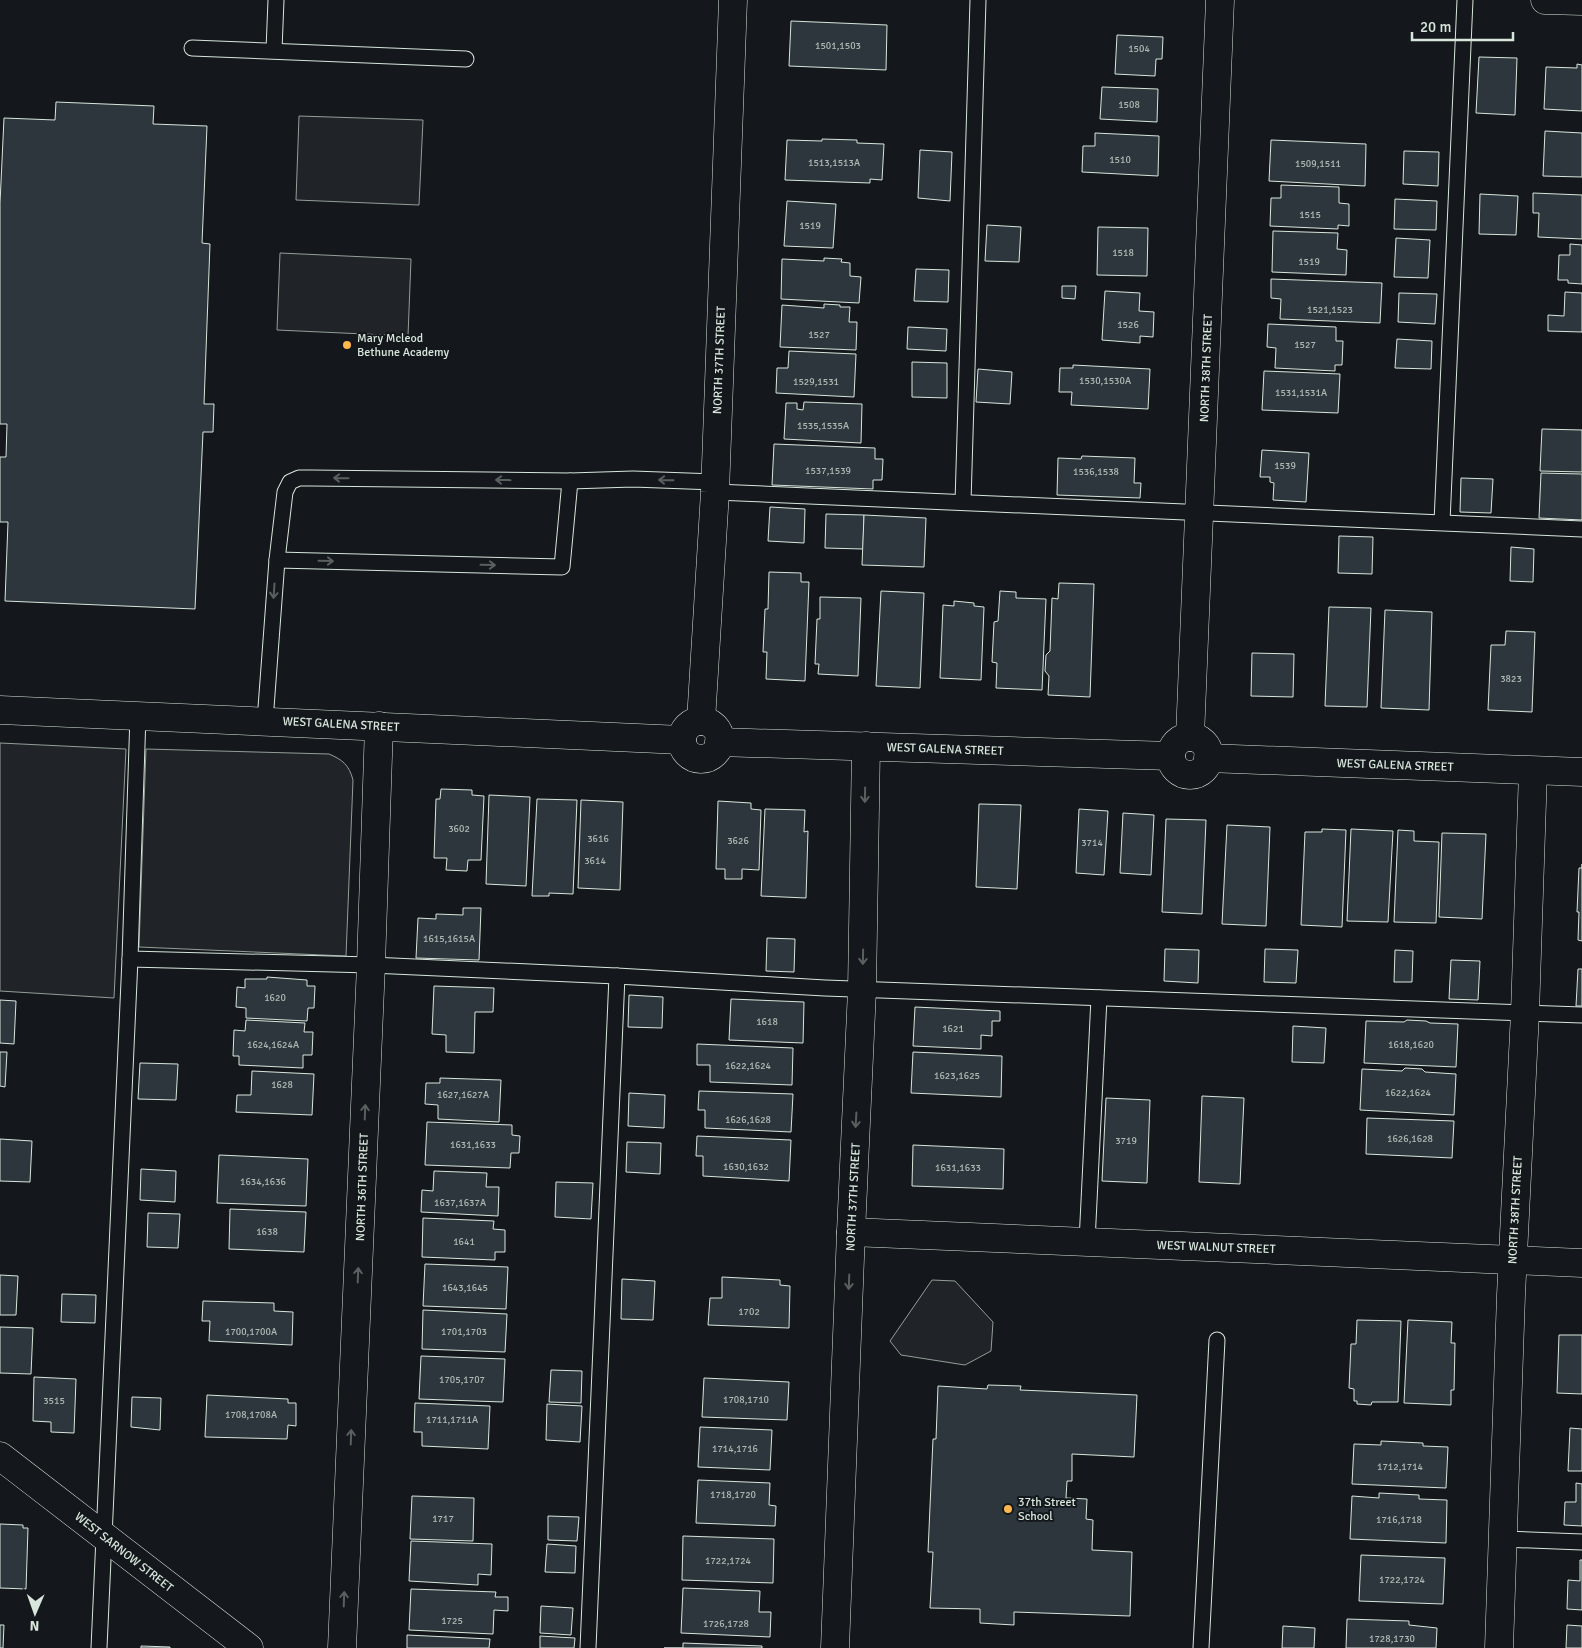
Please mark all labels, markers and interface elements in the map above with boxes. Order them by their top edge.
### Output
scale bar [1412,10,1513,42]
text: 20 m [1420,18,1451,36]
house number: 1501,1503 [815,40,861,52]
house number: 1504 [1128,43,1150,55]
house number: 1508 [1118,99,1140,111]
house number: 1510 [1109,154,1131,166]
house number: 1513,1513A [808,157,860,169]
house number: 1509,1511 [1295,158,1341,170]
house number: 1515 [1299,209,1321,221]
house number: 1519 [799,220,821,232]
house number: 1518 [1112,247,1134,259]
house number: 1519 [1298,256,1320,268]
house number: 1521,1523 [1307,304,1353,316]
street label: NORTH 37TH STREET [710,306,729,414]
street label: NORTH 38TH STREET [1197,314,1216,422]
house number: 1526 [1117,319,1139,331]
house number: 1527 [808,329,830,341]
place label: Mary Mcleod Bethune Academy [357,331,449,360]
marker: Mary Mcleod Bethune Academy [341,339,353,351]
house number: 1527 [1294,339,1316,351]
house number: 1530,1530A [1079,375,1131,387]
house number: 1529,1531 [793,376,839,388]
house number: 1531,1531A [1275,387,1327,399]
house number: 1535,1535A [797,420,849,432]
house number: 1539 [1274,460,1296,472]
house number: 1537,1539 [805,465,851,477]
house number: 1536,1538 [1073,466,1119,478]
one-way arrow [333,473,350,483]
one-way arrow [496,475,512,485]
one-way arrow [658,475,674,485]
one-way arrow [317,556,333,566]
one-way arrow [480,560,496,570]
one-way arrow [270,583,279,599]
house number: 3823 [1500,673,1522,685]
street label: WEST GALENA STREET [282,714,400,735]
street label: WEST GALENA STREET [886,740,1004,759]
street label: WEST GALENA STREET [1336,756,1454,775]
one-way arrow [861,787,870,803]
house number: 3602 [448,823,470,835]
house number: 3616 [587,833,609,845]
house number: 3626 [727,835,749,847]
house number: 3714 [1081,837,1103,849]
house number: 3614 [584,855,606,867]
house number: 1615,1615A [423,933,475,945]
one-way arrow [858,949,868,965]
house number: 1620 [264,992,286,1004]
house number: 1618 [756,1016,778,1028]
house number: 1621 [942,1023,964,1035]
house number: 1624,1624A [247,1039,299,1051]
house number: 1618,1620 [1388,1039,1434,1051]
house number: 1622,1624 [725,1060,772,1072]
house number: 1623,1625 [934,1070,980,1082]
house number: 1628 [271,1079,293,1091]
house number: 1622,1624 [1385,1087,1432,1099]
house number: 1627,1627A [437,1089,489,1101]
one-way arrow [360,1105,370,1121]
one-way arrow [851,1112,861,1128]
house number: 1626,1628 [725,1114,771,1126]
street label: NORTH 36TH STREET [353,1133,372,1241]
house number: 1626,1628 [1387,1133,1433,1145]
house number: 3719 [1115,1135,1137,1147]
house number: 1631,1633 [450,1139,496,1151]
street label: NORTH 37TH STREET [843,1142,864,1251]
street label: NORTH 38TH STREET [1505,1155,1526,1264]
house number: 1630,1632 [723,1161,769,1173]
house number: 1631,1633 [935,1162,981,1174]
house number: 1634,1636 [240,1176,286,1188]
house number: 1637,1637A [434,1197,486,1209]
house number: 1638 [256,1226,278,1238]
house number: 1641 [453,1236,475,1248]
street label: WEST WALNUT STREET [1156,1238,1276,1257]
one-way arrow [353,1267,363,1283]
one-way arrow [844,1274,854,1290]
house number: 1643,1645 [442,1282,488,1294]
house number: 1702 [738,1306,760,1318]
house number: 1700,1700A [225,1326,277,1338]
house number: 1701,1703 [441,1326,487,1338]
house number: 1705,1707 [439,1374,485,1386]
house number: 1708,1710 [723,1394,769,1406]
house number: 3515 [43,1395,65,1407]
house number: 1708,1708A [225,1409,277,1421]
house number: 1711,1711A [426,1414,478,1426]
one-way arrow [346,1429,355,1445]
house number: 1714,1716 [712,1443,758,1455]
house number: 1712,1714 [1377,1461,1424,1473]
house number: 1718,1720 [710,1489,756,1501]
place label: 37th Street School [1018,1495,1076,1524]
marker: 37th Street School [1002,1503,1014,1515]
street label: WEST SARNOW STREET [71,1509,176,1596]
house number: 1717 [432,1513,454,1525]
house number: 1716,1718 [1376,1514,1422,1526]
house number: 1722,1724 [705,1555,752,1567]
house number: 1722,1724 [1379,1574,1426,1586]
north arrow [10,1588,60,1638]
one-way arrow [339,1592,348,1608]
house number: 1725 [441,1615,463,1627]
text: N [29,1617,40,1634]
house number: 1726,1728 [703,1618,749,1630]
house number: 1728,1730 [1369,1633,1415,1645]

